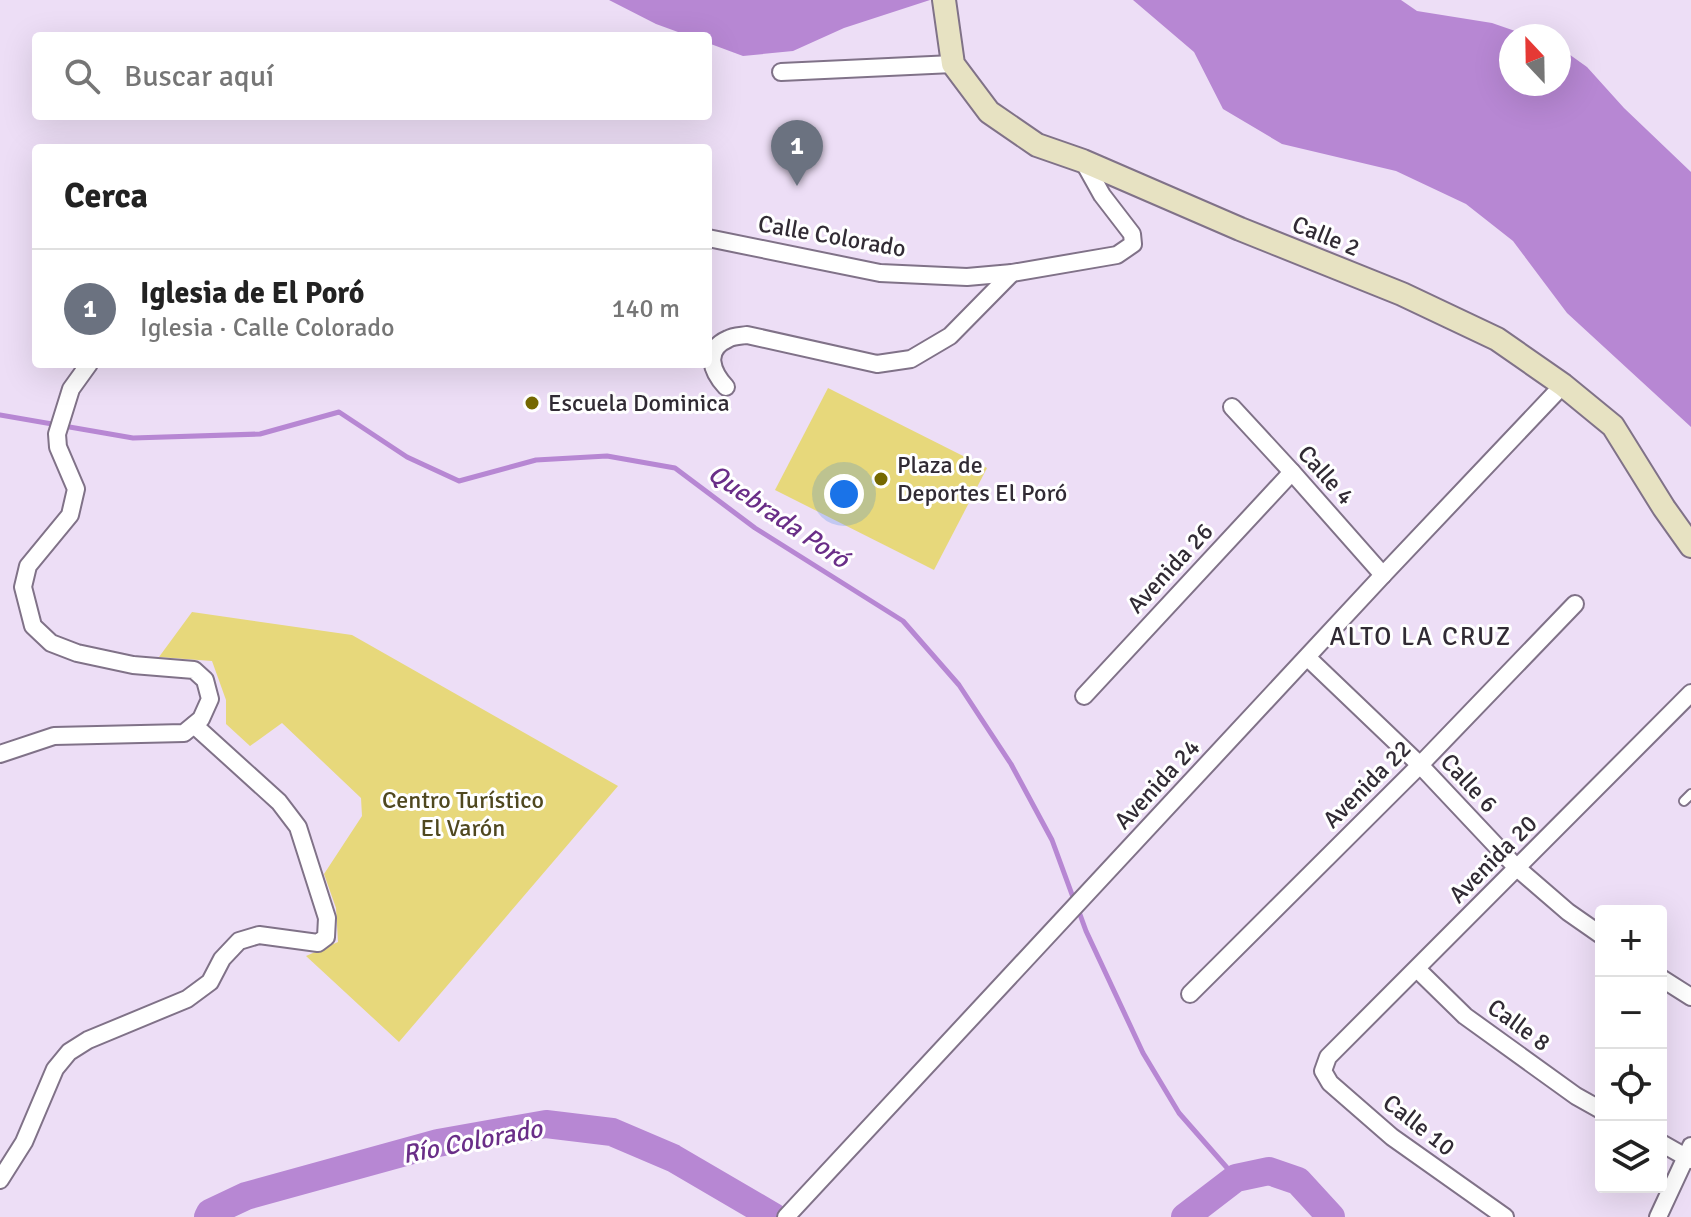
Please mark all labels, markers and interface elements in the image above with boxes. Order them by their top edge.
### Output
north arrow [1499,24,1571,96]
search box [32,32,712,120]
icon: search [60,54,104,98]
text: Buscar aquí [124,58,274,95]
pin: 1 [771,120,823,186]
text: Cerca [64,175,148,217]
street label: Calle Colorado [756,208,908,264]
street label: Calle 2 [1288,209,1364,263]
text: Iglesia de El Poró [140,275,365,312]
text: 1 [83,293,97,325]
text: 140 m [611,293,680,325]
text: Iglesia · Calle Colorado [140,312,395,344]
place label: Escuela Dominica [548,388,730,418]
marker: Escuela Dominica [523,394,541,412]
street label: Calle 4 [1291,439,1361,511]
place label: Plaza de Deportes El Poró [897,450,1067,508]
water label: Quebrada Poró [702,458,856,577]
marker: Plaza de Deportes El Poró [872,470,890,488]
your location [824,474,864,514]
street label: Avenida 26 [1121,517,1219,619]
district label: ALTO LA CRUZ [1330,621,1512,653]
street label: Avenida 24 [1108,733,1206,835]
street label: Avenida 22 [1317,734,1417,834]
street label: Calle 6 [1434,747,1504,819]
park label: Centro Turístico El Varón [382,785,544,843]
street label: Avenida 20 [1443,809,1543,909]
map controls [1595,905,1667,1193]
button: + [1595,905,1667,977]
button: − [1595,977,1667,1049]
street label: Calle 8 [1482,992,1556,1058]
button: locate [1595,1049,1667,1121]
street label: Calle 10 [1377,1088,1461,1162]
water label: Río Colorado [400,1112,546,1171]
button: layers [1595,1121,1667,1193]

